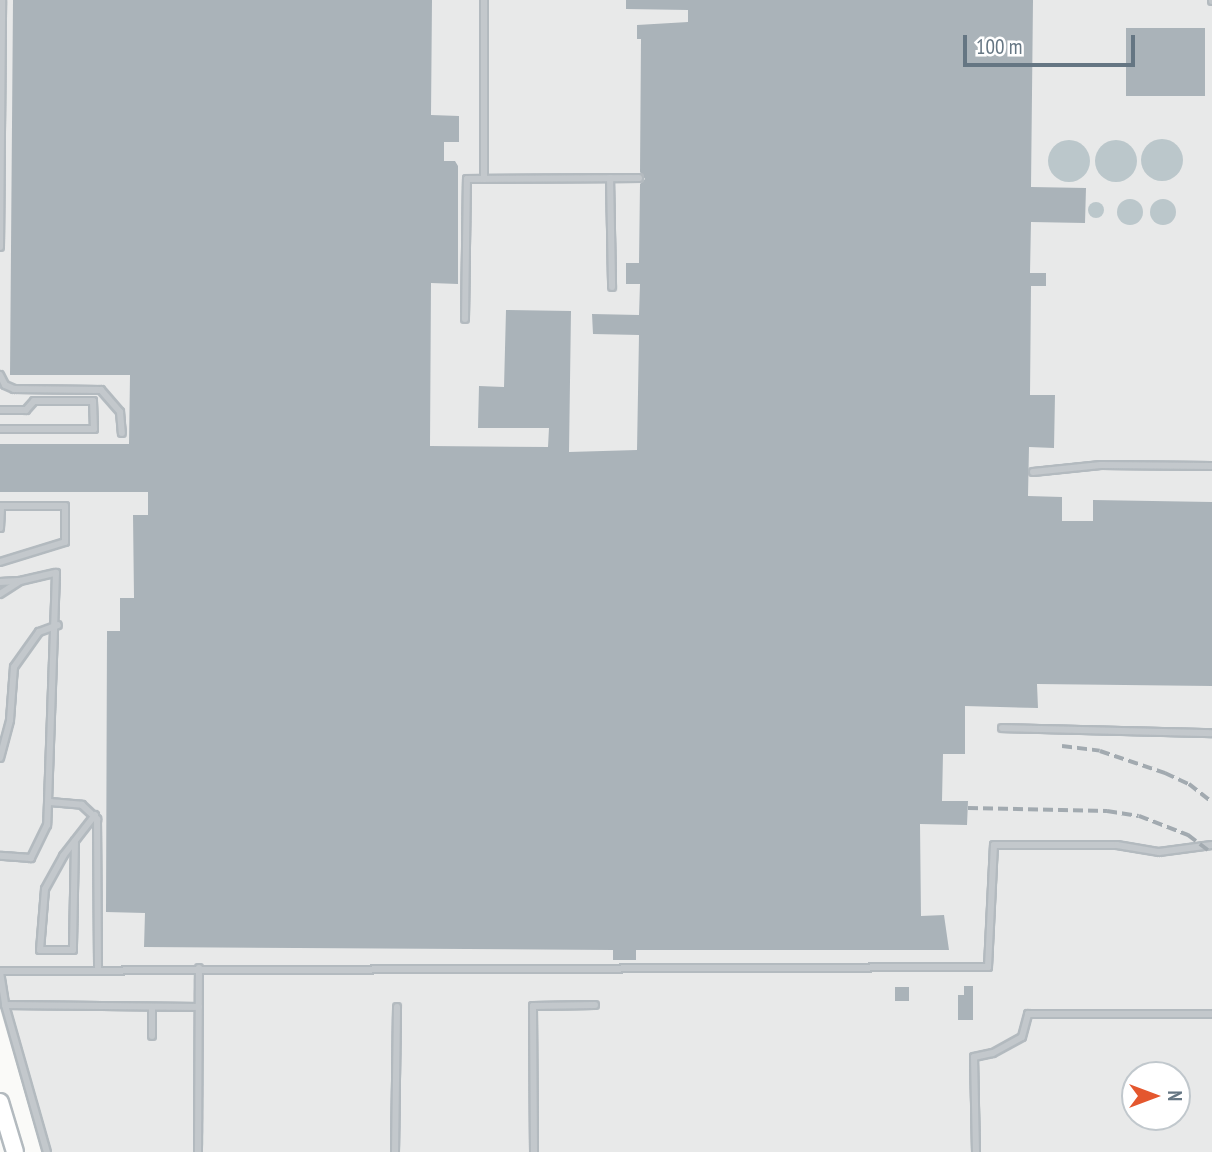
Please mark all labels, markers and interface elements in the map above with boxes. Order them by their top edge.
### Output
scale bar [967,21,1138,65]
text: 100 m [976,33,1022,60]
north arrow [1121,1061,1191,1131]
text: N [1163,1091,1187,1101]

